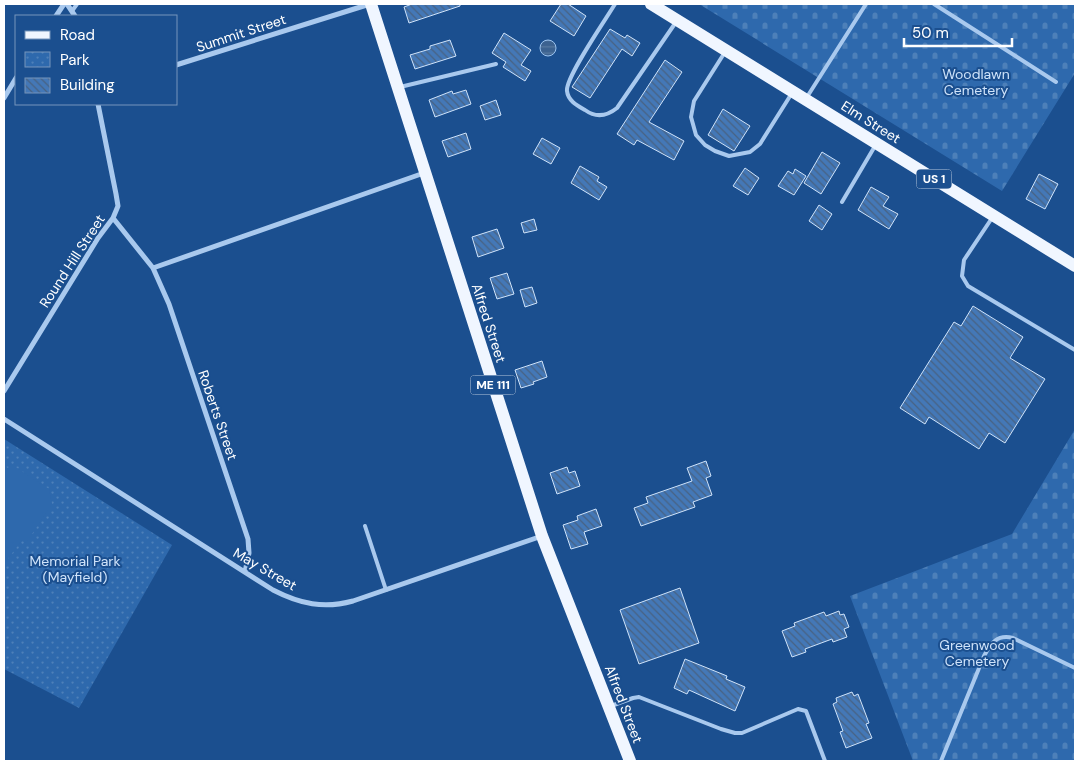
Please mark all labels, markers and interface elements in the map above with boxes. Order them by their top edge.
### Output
street label: Summit Street [194,10,288,56]
legend [15,15,178,105]
scale bar [904,15,1012,47]
text: 50 m [912,23,949,43]
text: Road [60,25,95,45]
text: Park [60,50,90,70]
park label: Woodlawn Cemetery [942,65,1010,99]
text: Building [60,75,115,95]
street label: Elm Street [838,97,904,147]
road number: US 1 [916,170,952,188]
street label: Round Hill Street [35,211,109,311]
street label: Alfred Street [468,281,510,365]
street label: Roberts Street [194,368,242,462]
road number: ME 111 [470,376,516,394]
street label: May Street [230,544,300,594]
park label: Memorial Park (Mayfield) [29,552,121,586]
park label: Greenwood Cemetery [939,636,1015,670]
street label: Alfred Street [601,662,647,746]

